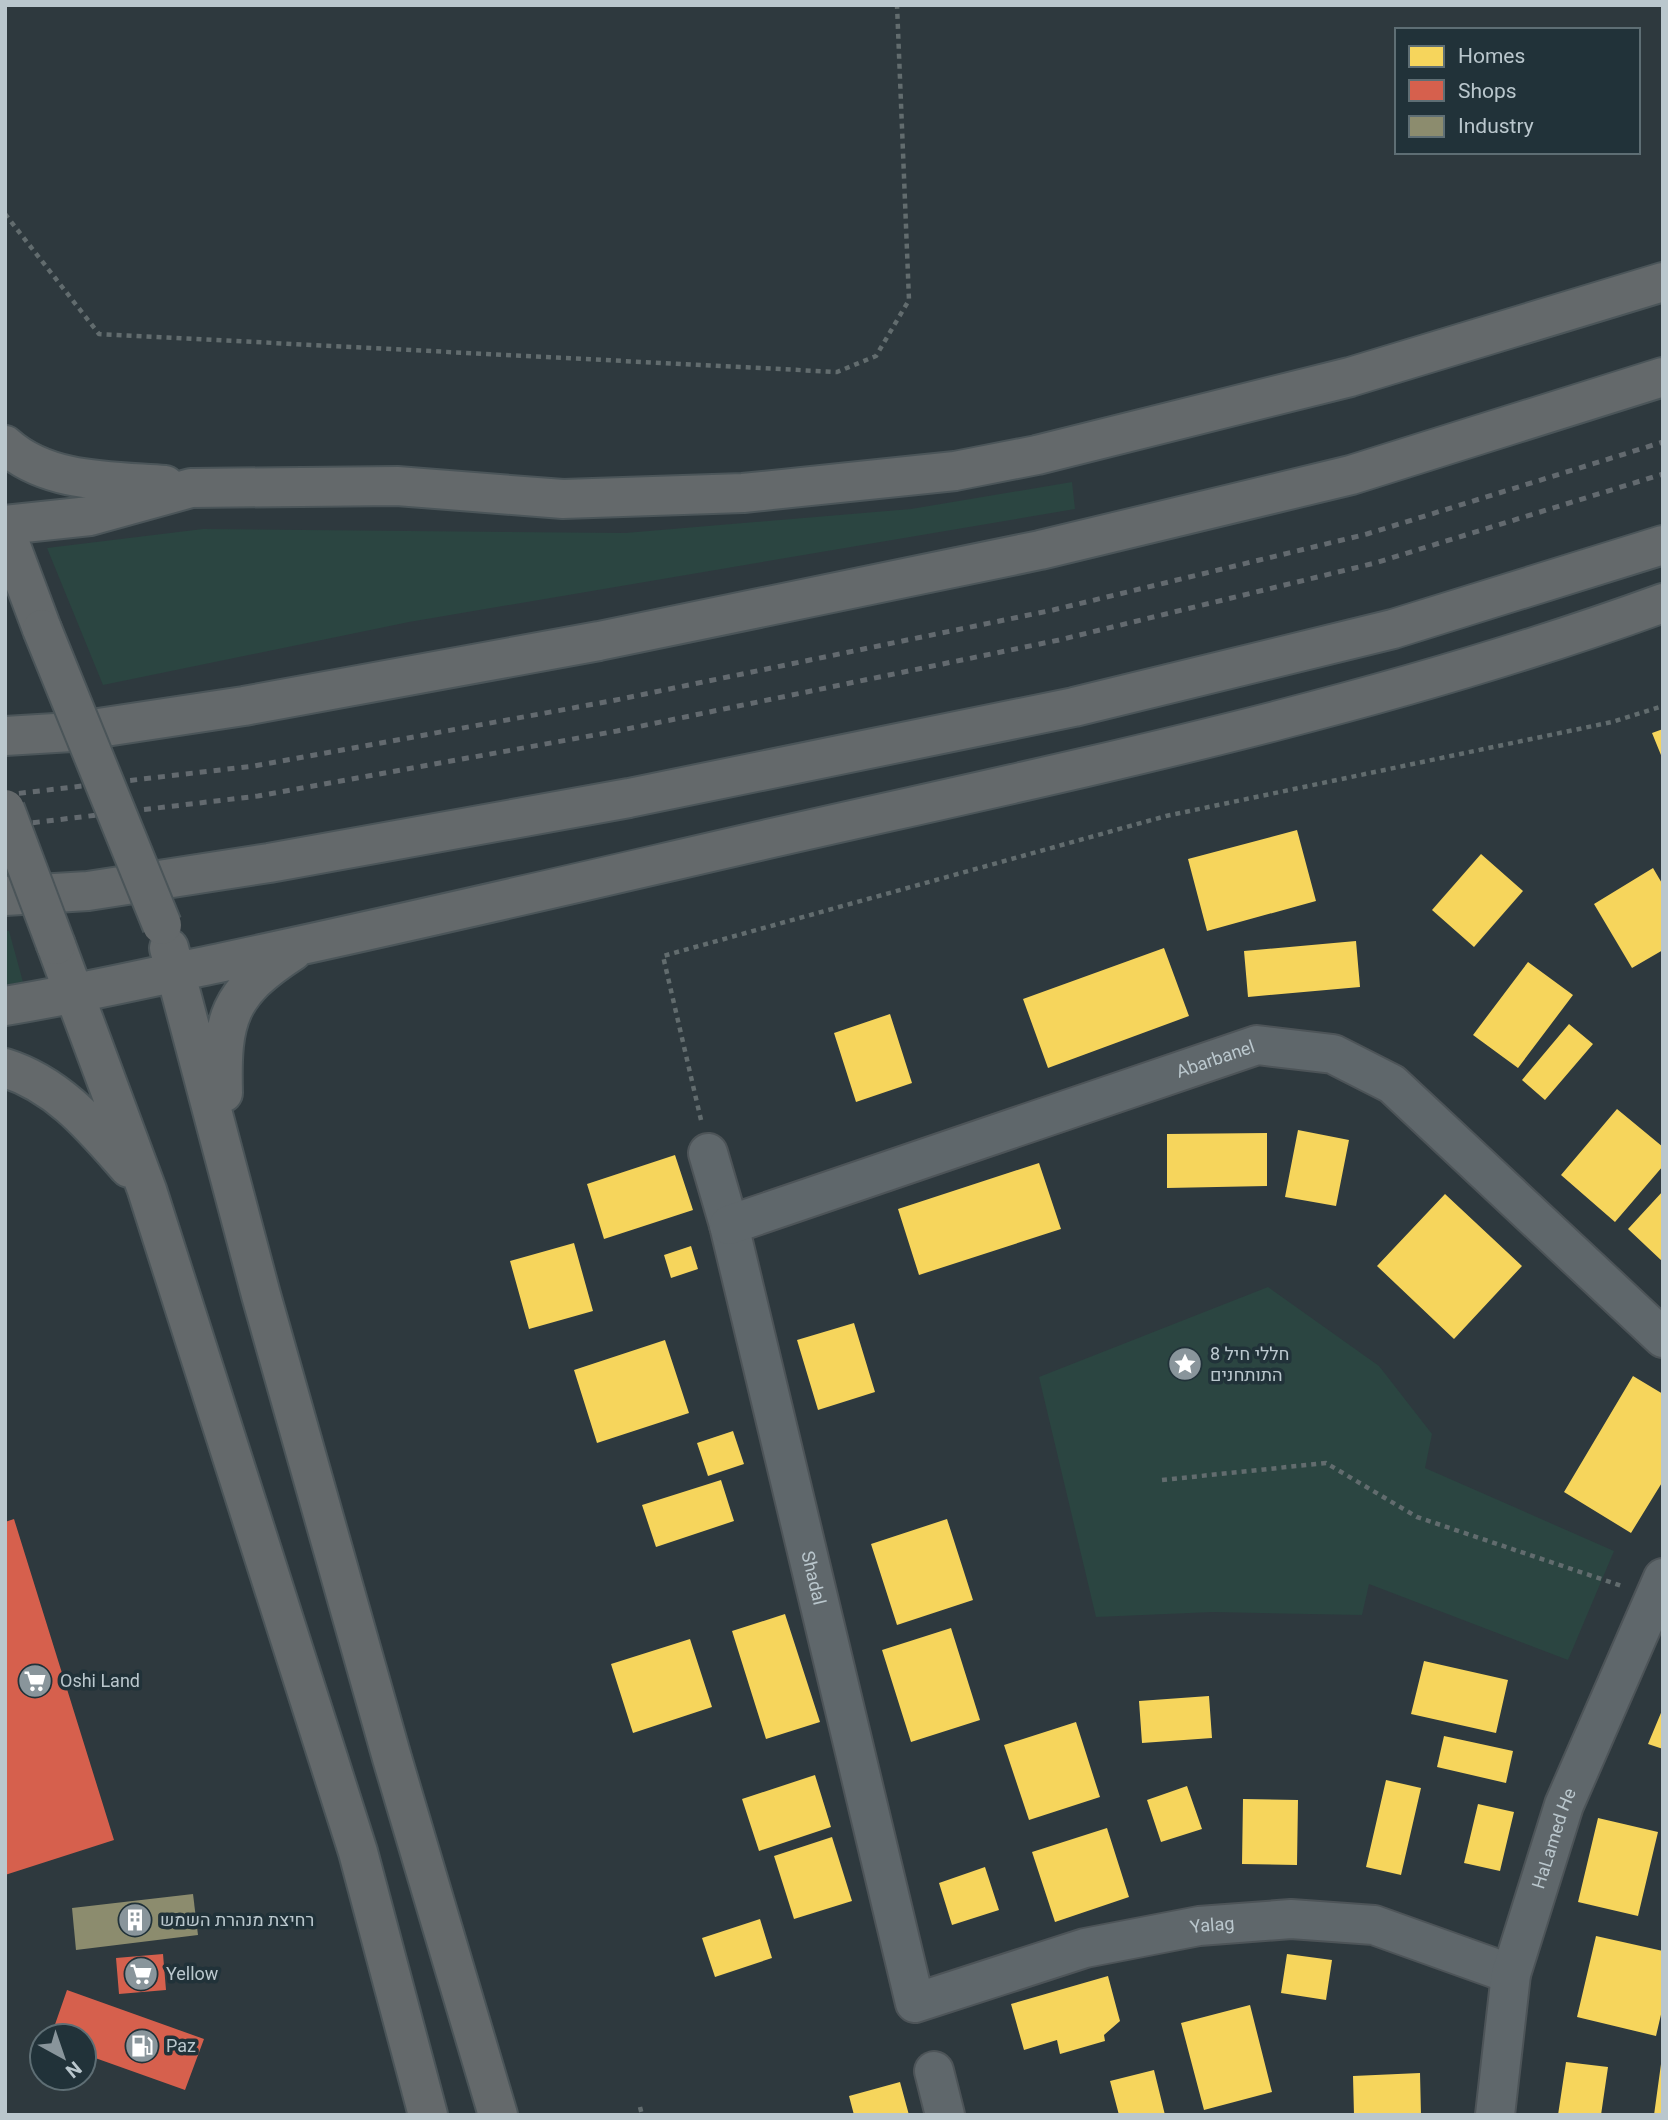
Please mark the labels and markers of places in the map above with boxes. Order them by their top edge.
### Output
place label: 8 חללי חיל התותחנים [1210,1343,1290,1385]
place icon: 8 חללי חיל התותחנים [1166,1345,1204,1383]
supermarket icon: Oshi Land [16,1662,54,1700]
place label: Oshi Land [60,1670,140,1691]
building icon: רחיצת מנהרת השמש [116,1901,154,1939]
place label: רחיצת מנהרת השמש [160,1909,314,1930]
supermarket icon: Yellow [122,1955,160,1993]
place label: Yellow [166,1963,219,1984]
fuel station icon: Paz [123,2027,161,2065]
place label: Paz [166,2035,196,2056]

